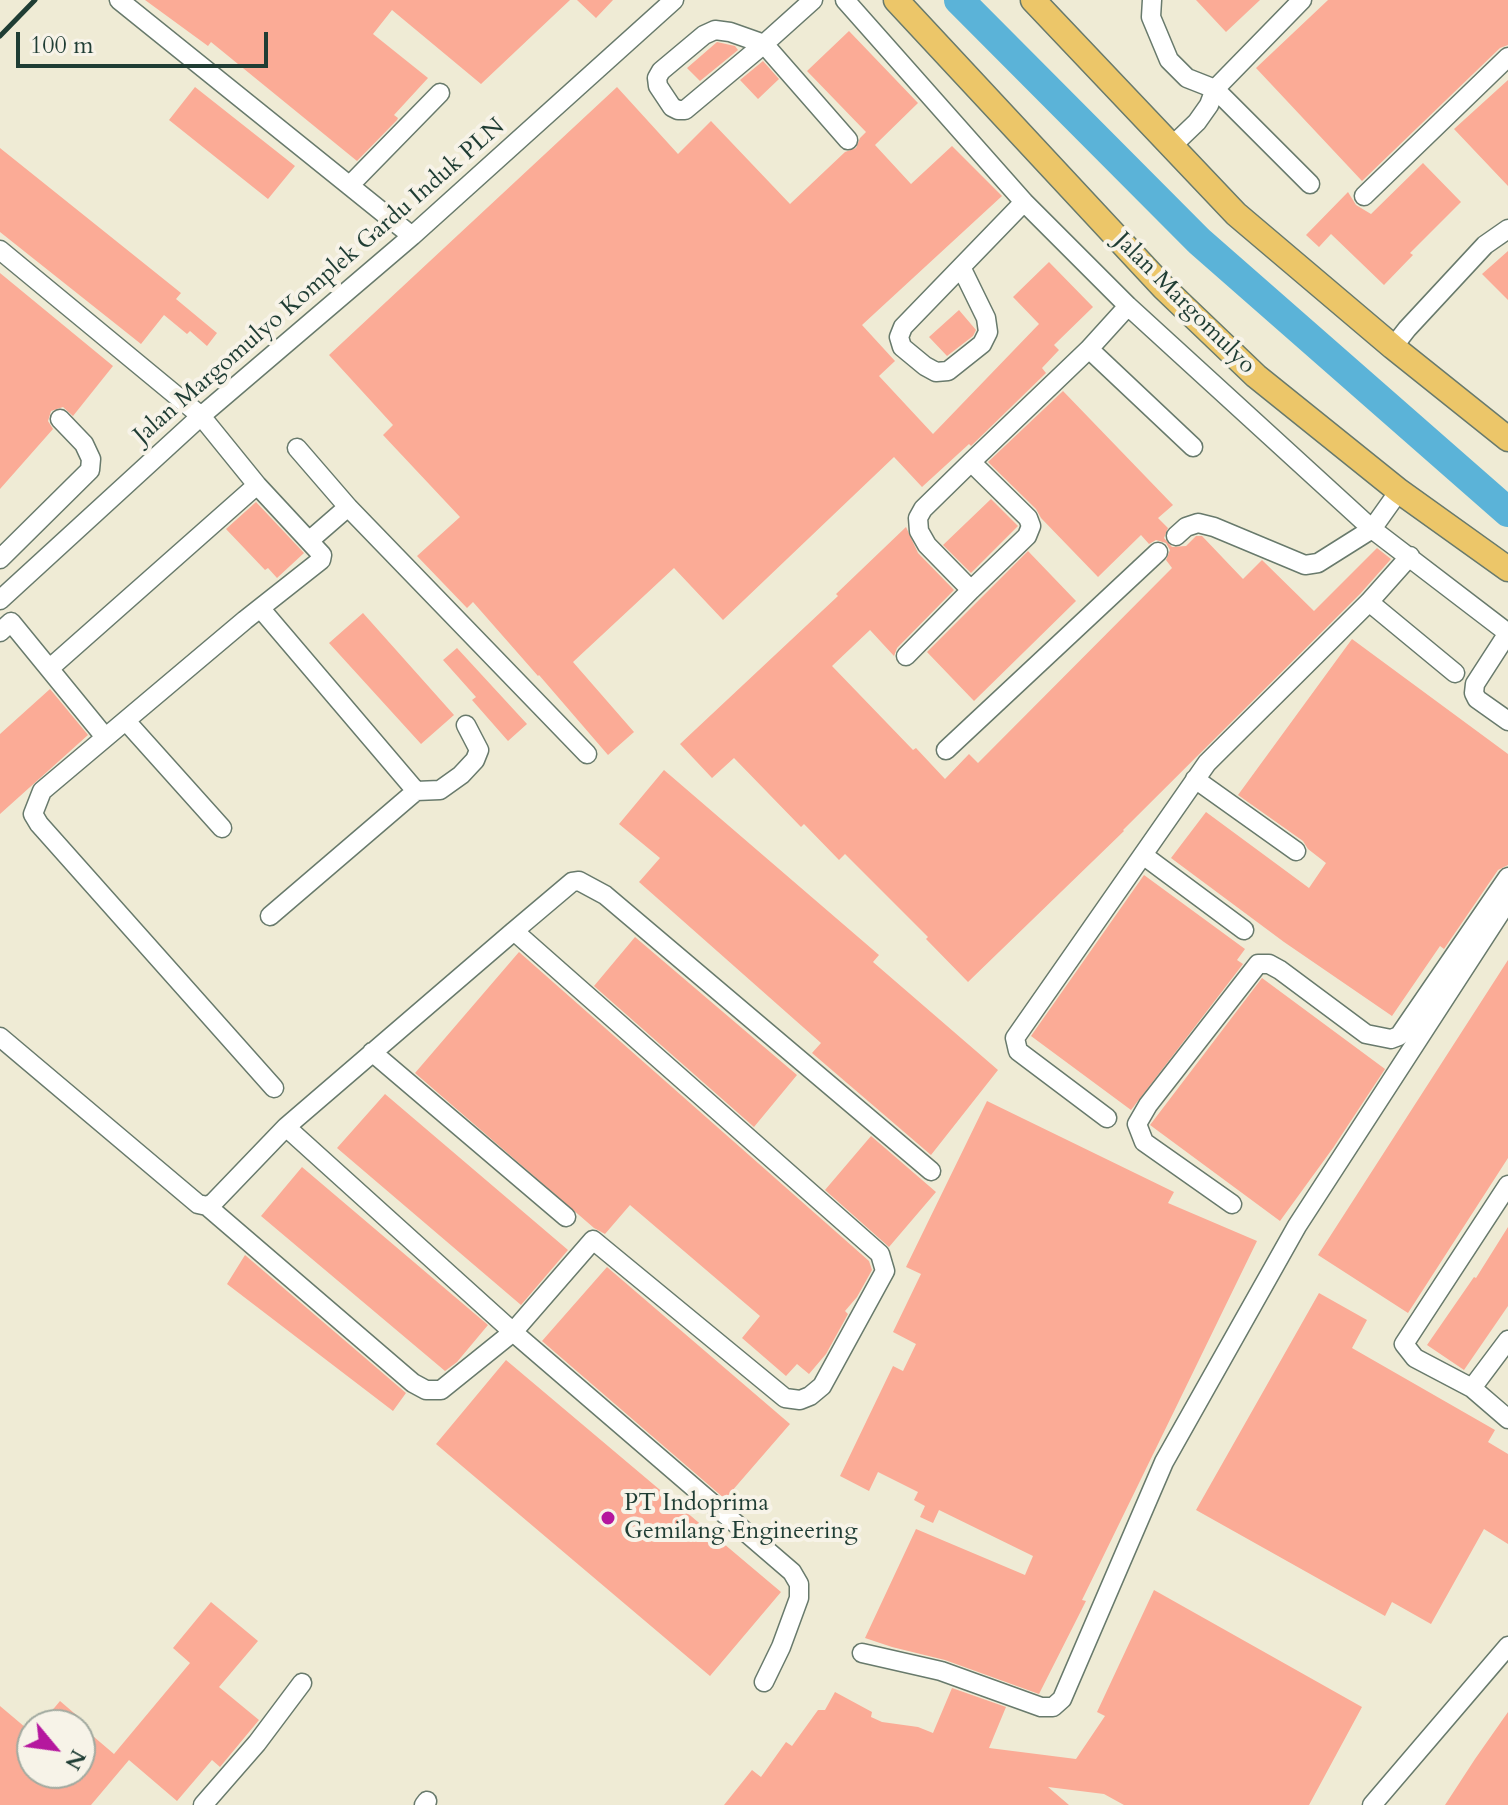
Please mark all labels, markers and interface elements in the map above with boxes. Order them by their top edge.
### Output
scale bar [20,16,272,66]
text: 100 m [30,29,94,62]
street label: Jalan Margomulyo Komplek Gardu Induk PLN [129,113,511,451]
street label: Jalan Margomulyo [1107,227,1261,381]
place label: PT Indoprima Gemilang Engineering [624,1490,858,1546]
marker: PT Indoprima Gemilang Engineering [599,1509,617,1527]
north arrow [16,1709,96,1789]
text: N [57,1744,93,1775]

